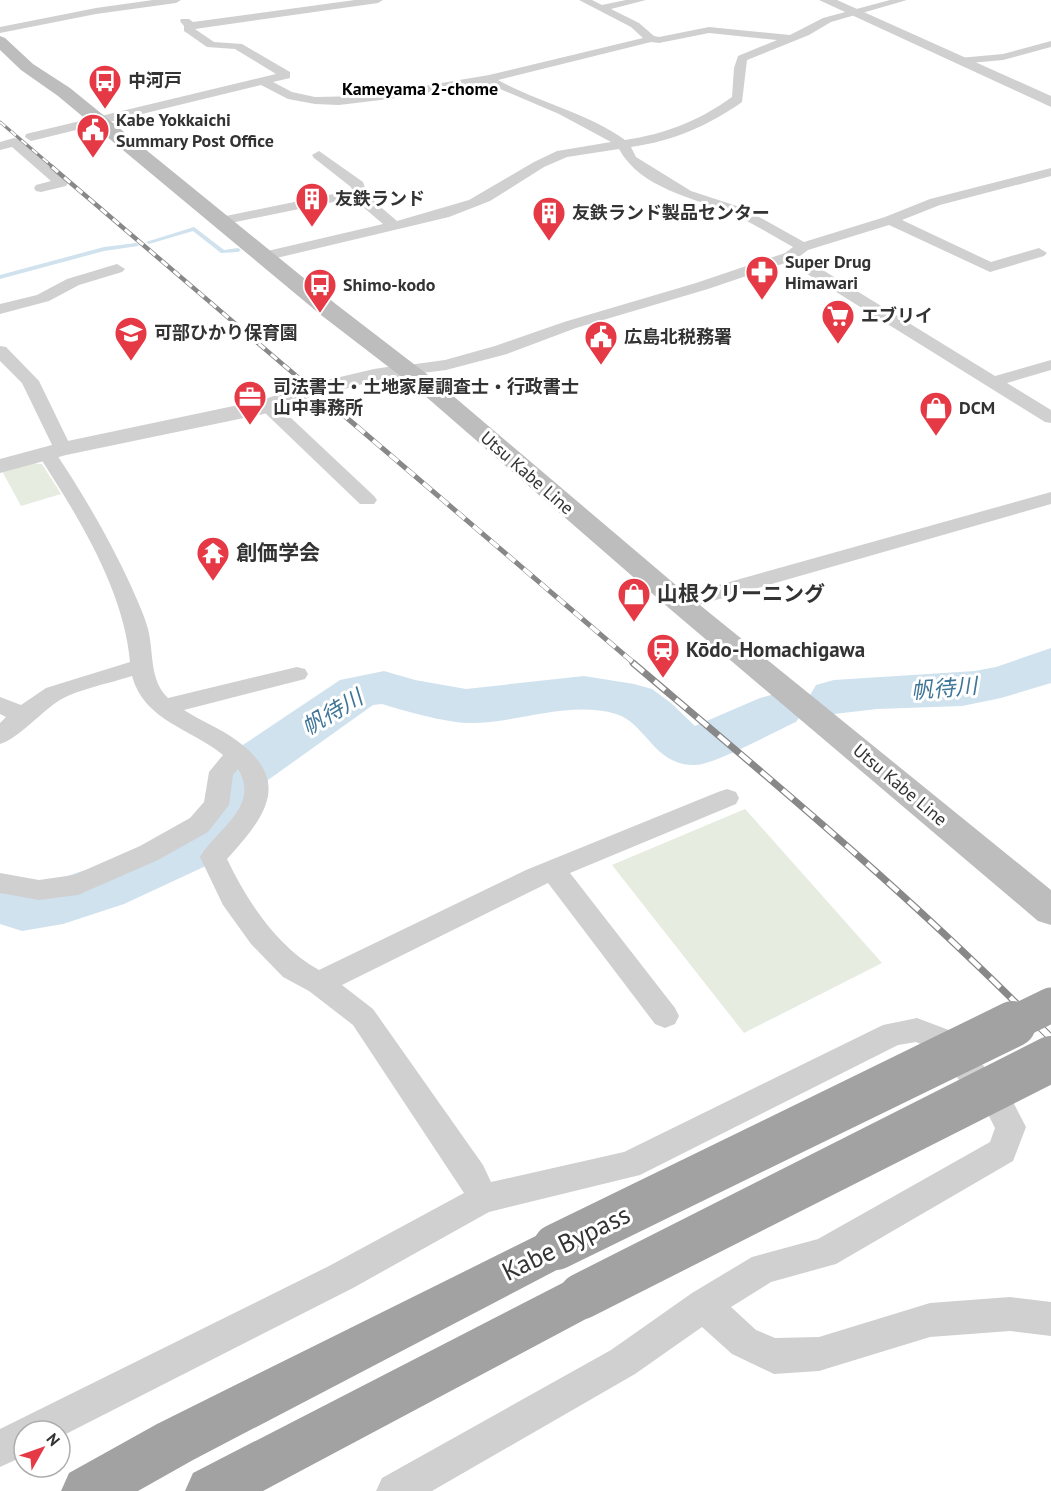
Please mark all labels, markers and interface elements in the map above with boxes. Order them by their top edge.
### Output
bus stop icon: 中河戸 [87,63,123,110]
place label: 中河戸 [128,69,182,92]
district label: Kameyama 2-chome [342,77,498,100]
place label: Kabe Yokkaichi Summary Post Office [116,108,274,152]
public building icon: Kabe Yokkaichi Summary Post Office [75,112,111,159]
building icon: 友鉄ランド [294,181,330,228]
place label: 友鉄ランド [335,187,425,210]
building icon: 友鉄ランド製品センター [531,195,567,242]
place label: 友鉄ランド製品センター [572,201,770,224]
place label: Super Drug Himawari [785,250,871,294]
pharmacy icon: Super Drug Himawari [744,254,780,301]
bus stop icon: Shimo-kodo [302,267,338,314]
place label: Shimo-kodo [343,273,436,296]
supermarket icon: エブリイ [820,298,856,345]
place label: エブリイ [861,304,933,327]
school or university icon: 可部ひかり保育園 [113,315,149,362]
public building icon: 広島北税務署 [583,319,619,366]
place label: 可部ひかり保育園 [154,321,298,344]
place label: 広島北税務署 [624,325,732,348]
place label: 司法書士・土地家屋調査士・行政書士 山中事務所 [273,375,579,419]
office icon: 司法書士・土地家屋調査士・行政書士 山中事務所 [232,379,268,426]
shop icon: DCM [918,390,954,437]
place label: DCM [959,396,995,419]
street label: Utsu Kabe Line [476,426,579,519]
temple icon: 創価学会 [195,535,231,582]
place label: 創価学会 [236,539,320,566]
shop icon: 山根クリーニング [616,576,652,623]
place label: 山根クリーニング [657,580,825,607]
station icon: Kōdo-Homachigawa [645,632,681,679]
place label: Kōdo-Homachigawa [686,636,865,663]
water label: 帆待川 [910,671,980,705]
water label: 帆待川 [296,682,369,741]
street label: Utsu Kabe Line [848,738,952,831]
street label: Kabe Bypass [496,1197,635,1288]
north arrow [12,1419,72,1479]
text: N [42,1429,65,1450]

